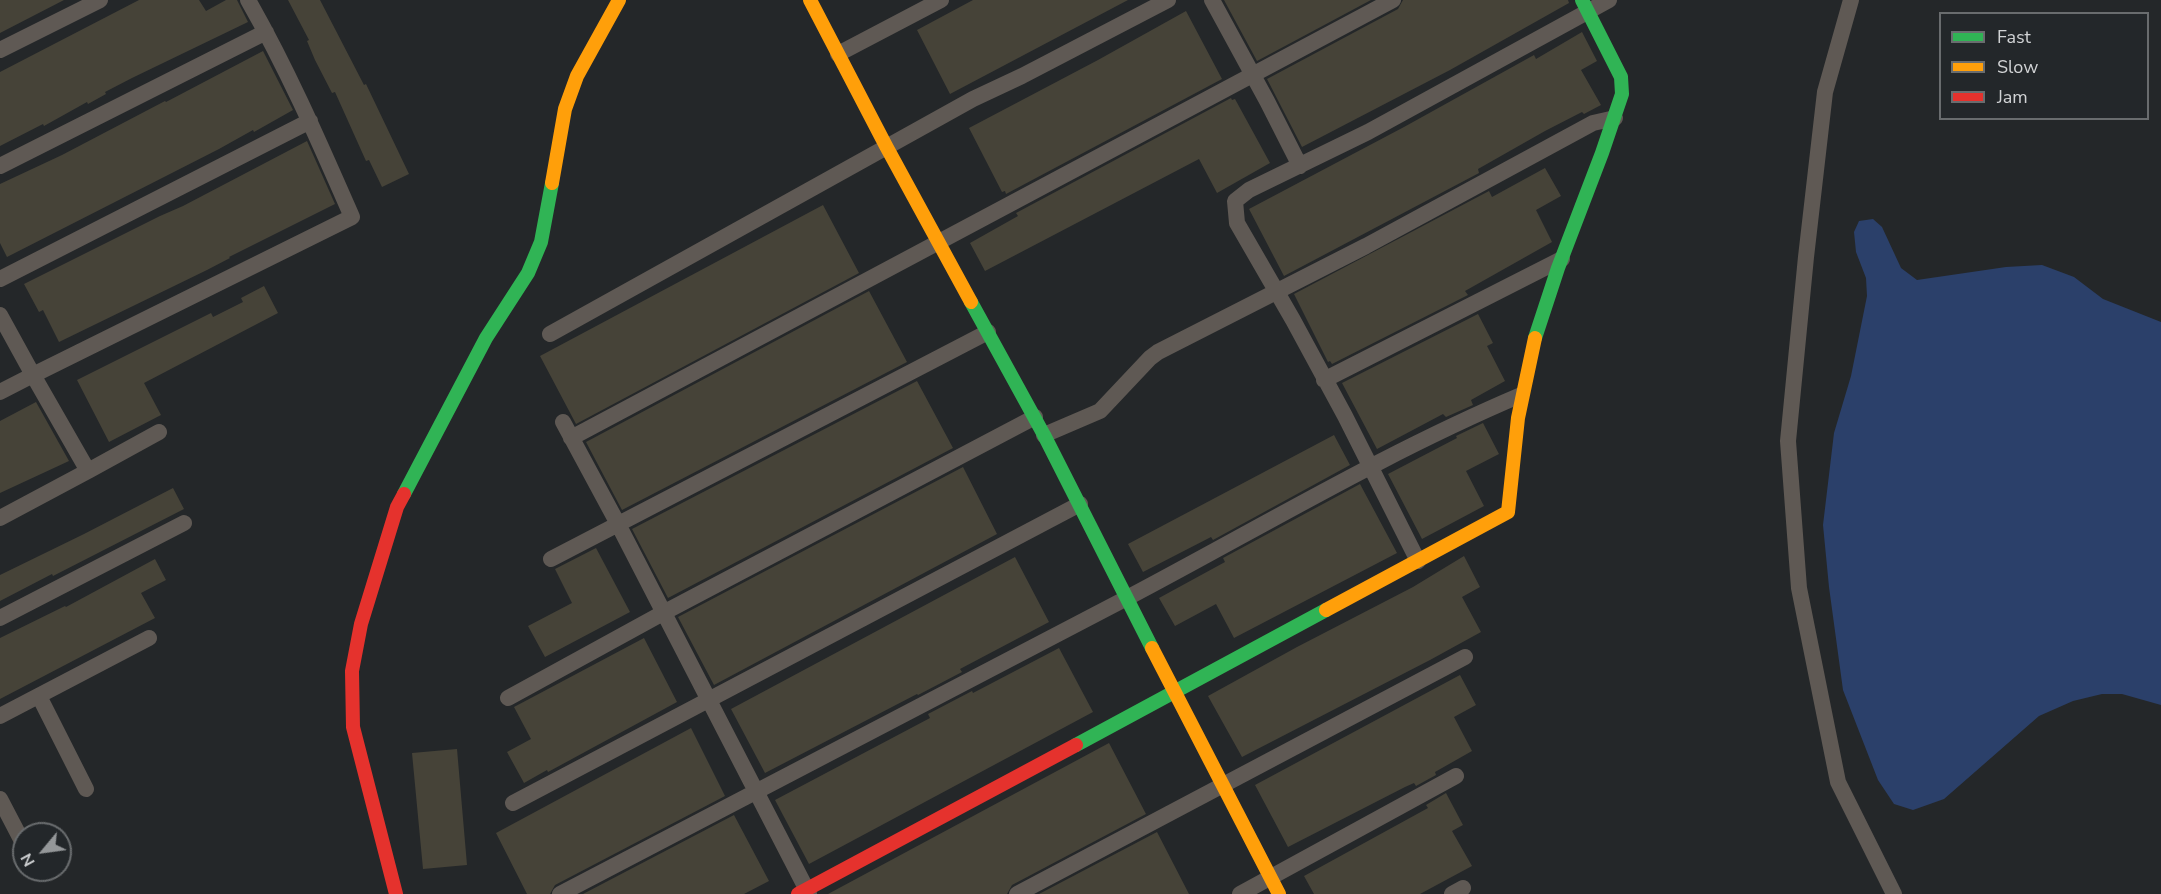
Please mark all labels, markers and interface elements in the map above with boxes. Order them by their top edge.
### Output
legend [1939,12,2149,120]
text: Fast [1997,25,2031,49]
text: Slow [1997,55,2038,79]
text: Jam [1997,85,2028,109]
north arrow [12,822,72,882]
text: N [15,849,41,870]

